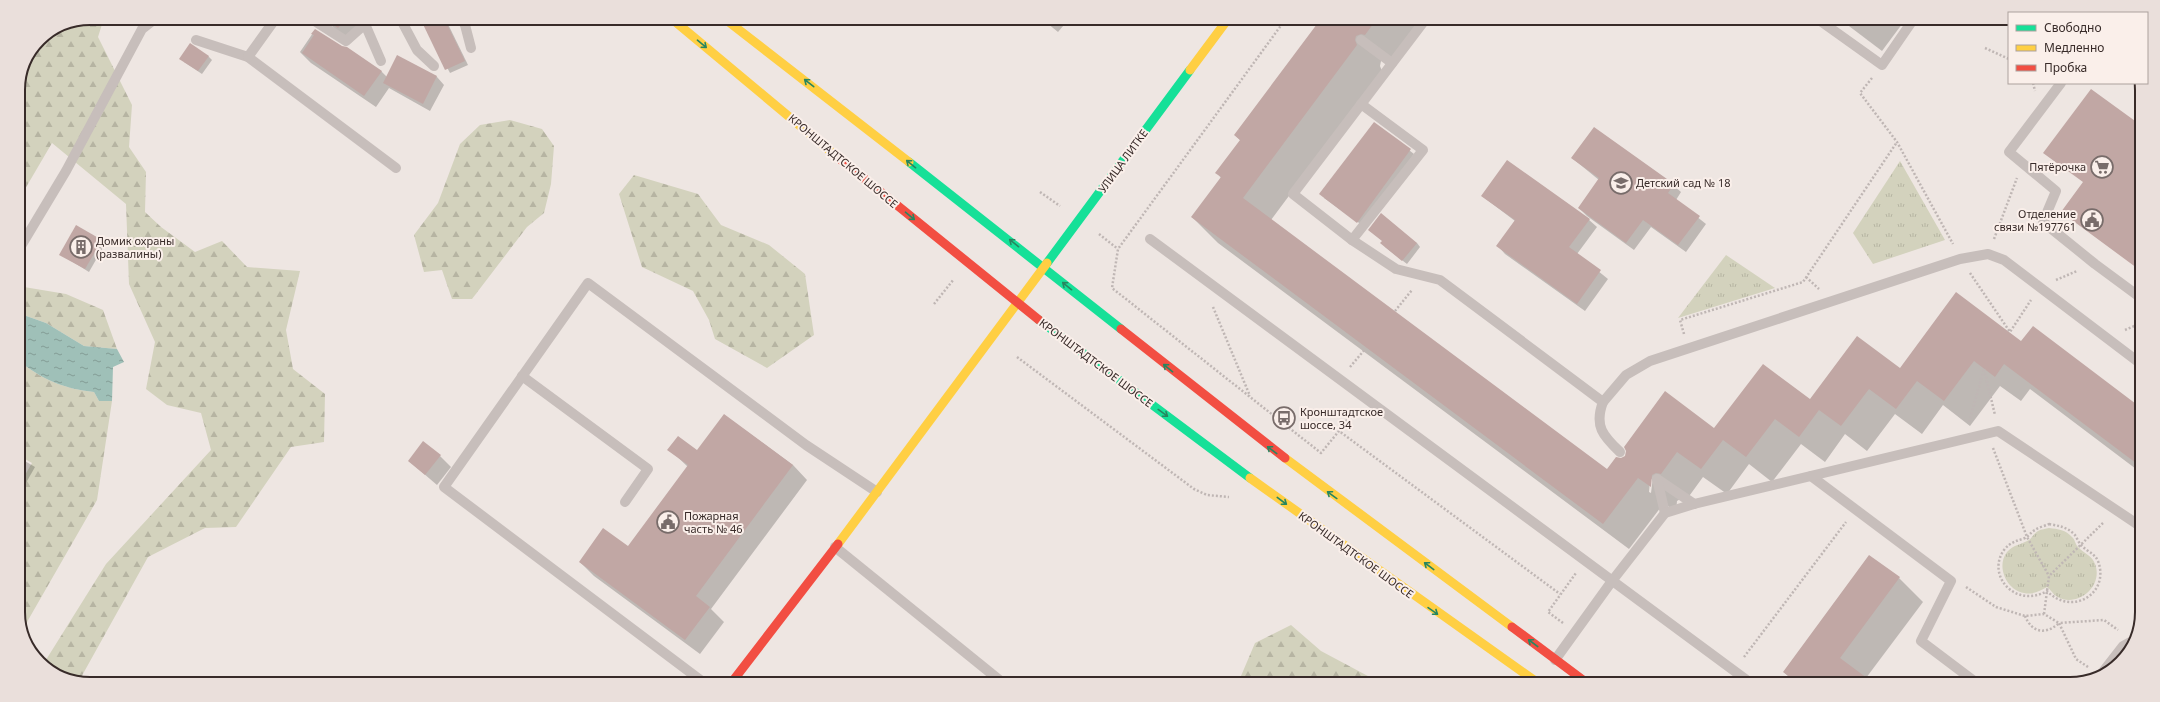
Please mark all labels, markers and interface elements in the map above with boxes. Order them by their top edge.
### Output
legend [2008,12,2148,84]
text: Свободно [2044,19,2102,36]
one-way arrow [696,39,707,48]
text: Медленно [2044,39,2104,56]
text: Пробка [2044,59,2087,76]
one-way arrow [803,79,814,87]
street label: КРОНШТАДТСКОЕ ШОССЕ [785,110,901,211]
street label: УЛИЦА ЛИТКЕ [1095,126,1151,195]
supermarket icon: Пятёрочка [2089,154,2115,180]
one-way arrow [906,159,916,168]
place label: Пятёрочка [2029,159,2086,174]
school or university icon: Детский сад № 18 [1608,170,1634,196]
place label: Детский сад № 18 [1636,175,1731,190]
place label: Отделение связи №197761 [1994,206,2076,234]
public building icon: Отделение связи №197761 [2079,207,2105,233]
one-way arrow [904,212,915,221]
place label: Домик охраны (развалины) [96,233,174,261]
building icon: Домик охраны (развалины) [68,234,94,260]
one-way arrow [1008,239,1019,248]
one-way arrow [1062,282,1072,291]
street label: КРОНШТАДТСКОЕ ШОССЕ [1036,315,1156,410]
one-way arrow [1163,363,1174,372]
place label: Кронштадтское шоссе, 34 [1300,404,1383,432]
bus stop icon: Кронштадтское шоссе, 34 [1271,405,1297,431]
one-way arrow [1158,409,1169,417]
one-way arrow [1267,445,1278,454]
one-way arrow [1327,490,1338,499]
one-way arrow [1277,497,1288,506]
place label: Пожарная часть № 46 [684,508,743,536]
street label: КРОНШТАДТСКОЕ ШОССЕ [1296,508,1417,601]
public building icon: Пожарная часть № 46 [655,509,681,535]
one-way arrow [1423,562,1434,570]
one-way arrow [1427,607,1438,615]
one-way arrow [1528,639,1539,648]

